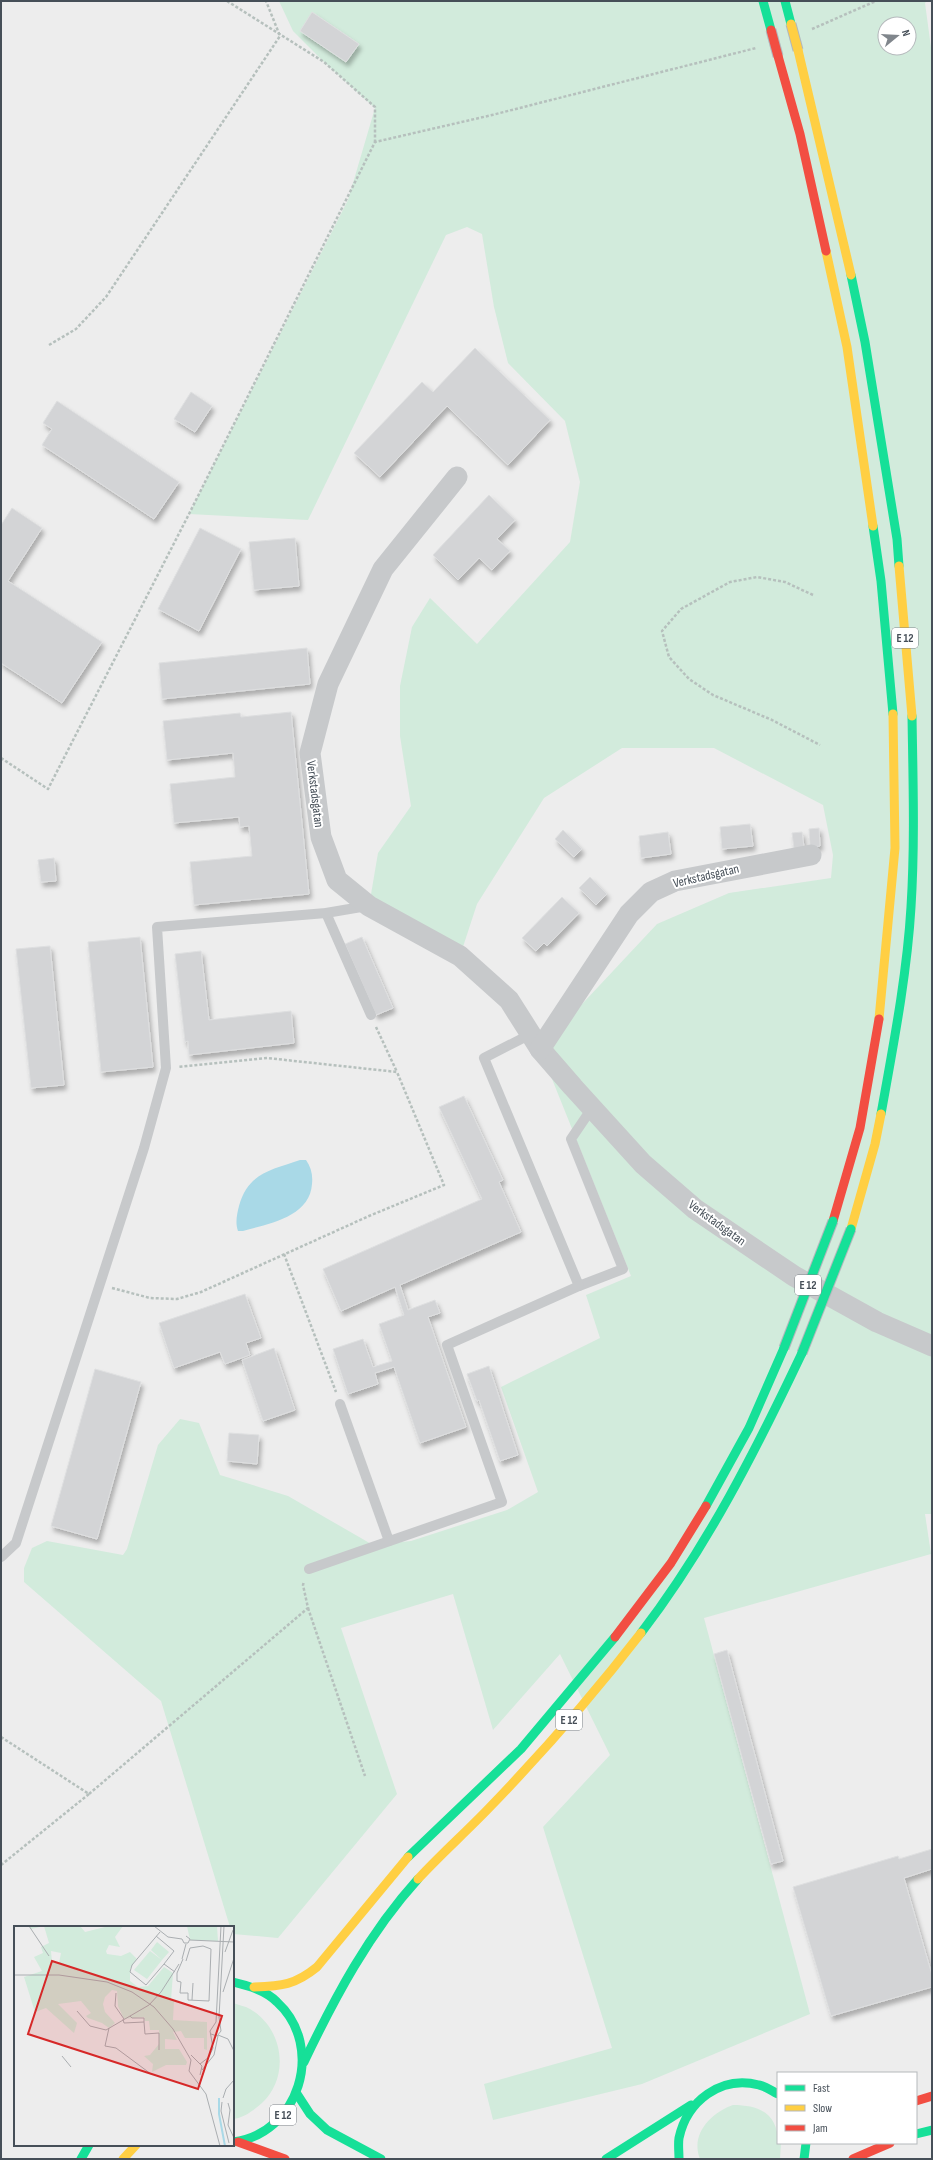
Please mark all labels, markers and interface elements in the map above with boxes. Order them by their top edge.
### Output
north arrow [877,16,917,56]
text: N [899,28,913,38]
road number: E 12 [892,628,918,648]
street label: Verkstadsgatan [303,760,327,828]
street label: Verkstadsgatan [671,861,741,891]
street label: Verkstadsgatan [685,1197,749,1249]
road number: E 12 [795,1275,821,1295]
road number: E 12 [556,1710,582,1730]
inset map [14,1926,234,2146]
legend [777,2072,917,2144]
text: Fast [813,2081,830,2096]
text: Slow [813,2101,832,2116]
road number: E 12 [270,2105,296,2125]
text: Jam [812,2121,828,2136]

